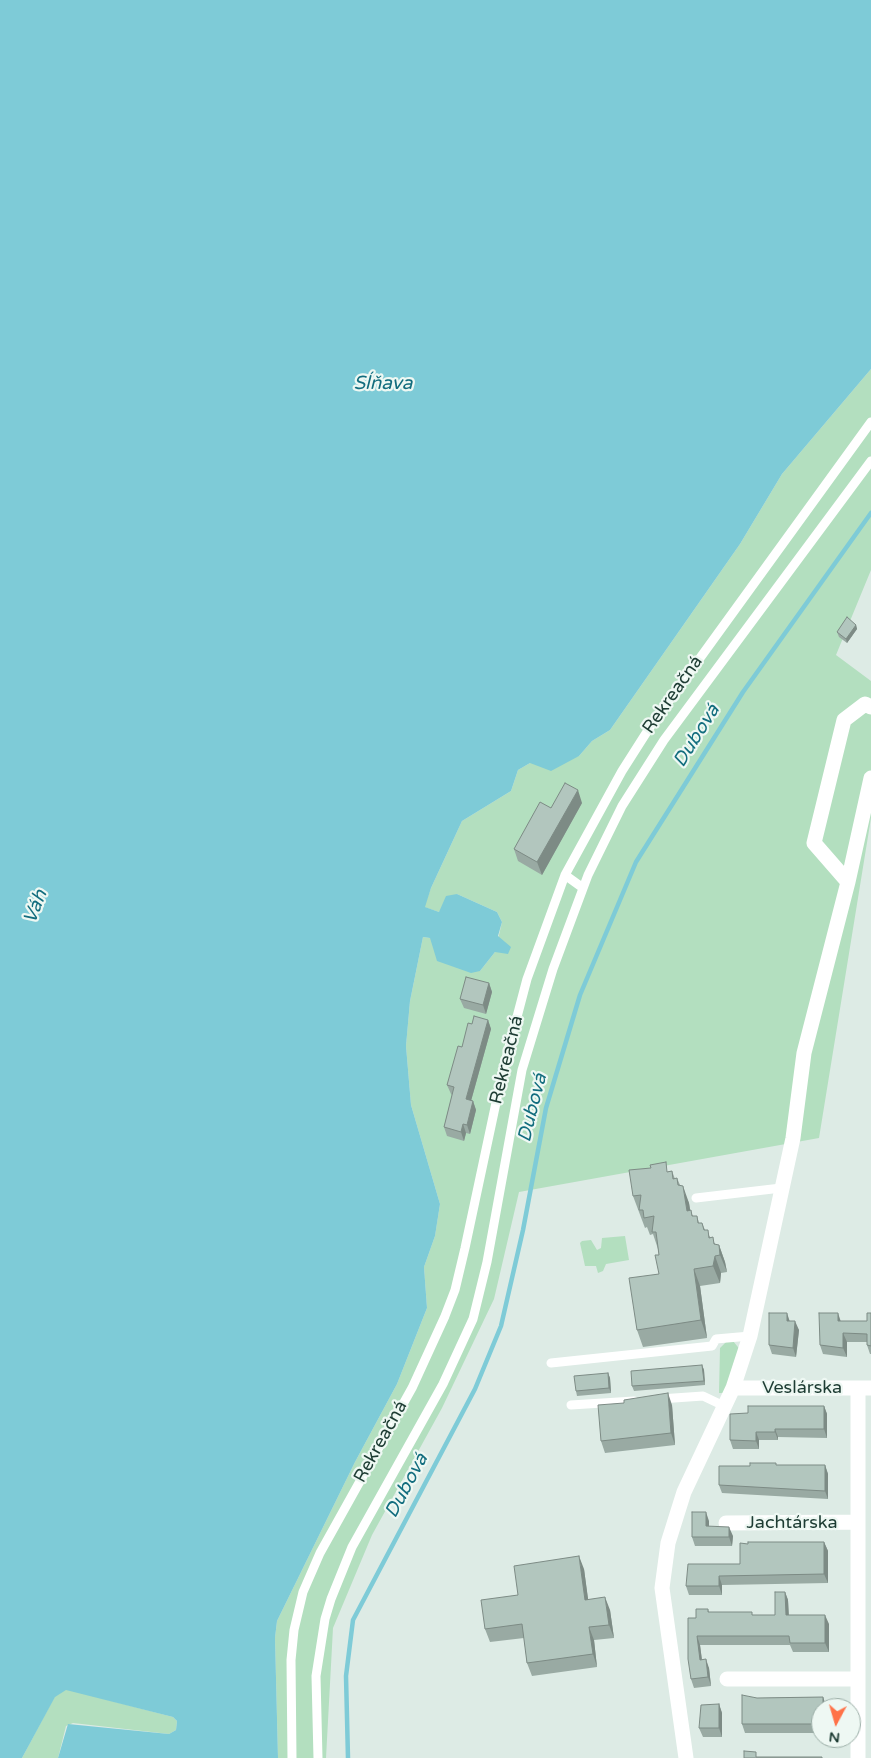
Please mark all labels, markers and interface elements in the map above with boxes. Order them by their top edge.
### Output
water label: Sĺňava [354,373,412,395]
street label: Rekreačná [638,652,708,738]
water label: Dubová [669,700,725,772]
water label: Váh [19,887,53,927]
street label: Rekreačná [486,1014,528,1106]
water label: Dubová [514,1071,552,1145]
street label: Veslárska [762,1377,842,1399]
street label: Rekreačná [350,1397,412,1487]
water label: Dubová [381,1450,433,1522]
street label: Jachtárska [746,1512,838,1534]
north arrow [811,1698,861,1748]
text: N [828,1728,841,1746]

